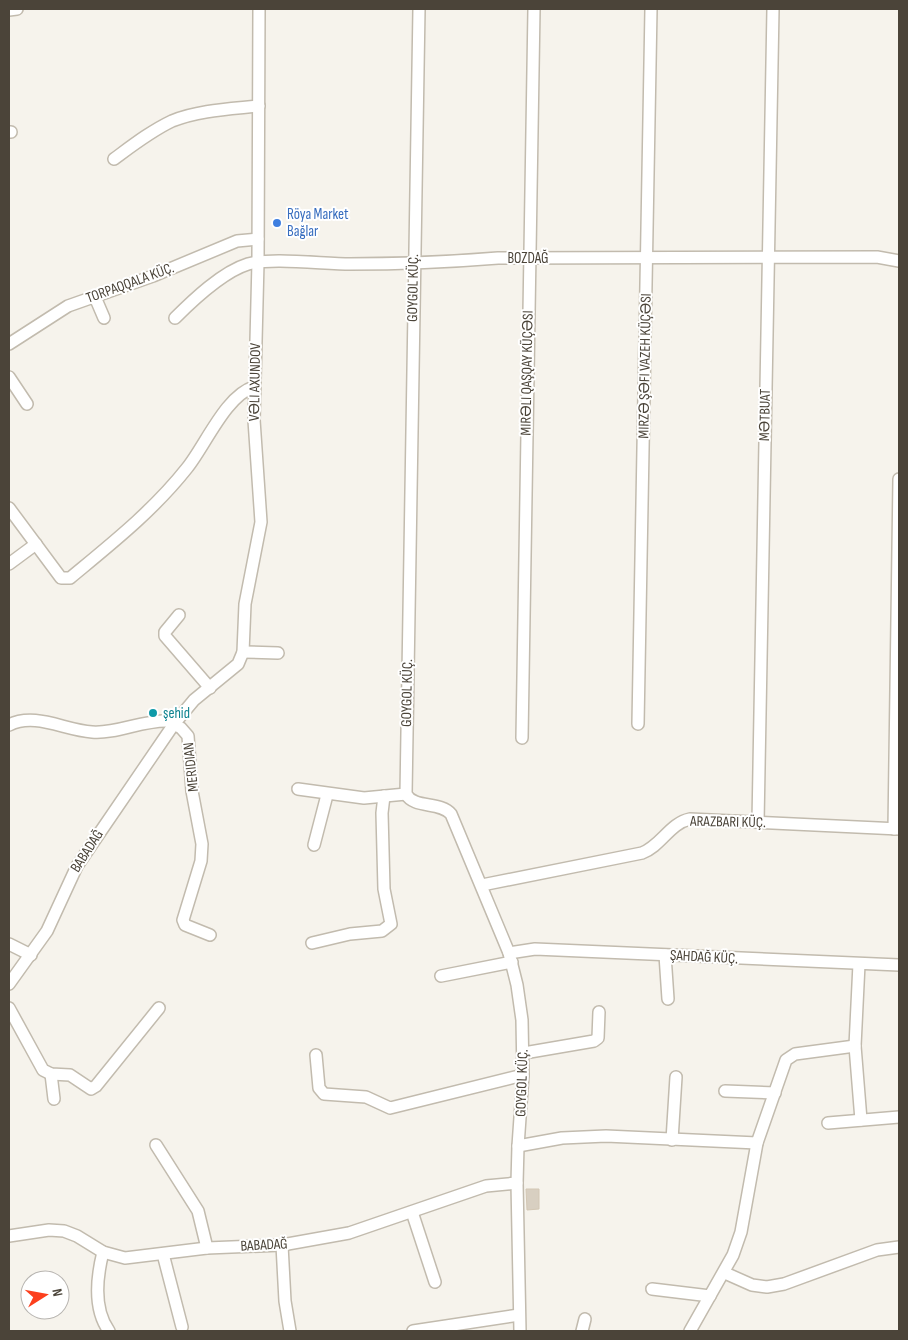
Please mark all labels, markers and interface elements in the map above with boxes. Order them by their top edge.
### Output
place label: Röya Market Bağlar [287,205,349,241]
marker: Röya Market Bağlar [271,217,283,229]
street label: BOZDAĞ [507,249,549,268]
street label: GOYGOL KÜÇ. [403,254,423,322]
street label: TORPAQQALA KÜÇ. [83,258,177,308]
street label: MIRZƏ ŞƏFI VAZEH KÜÇƏSI [634,293,656,439]
street label: MIRƏLI QAŞQAY KÜÇƏSI [516,310,538,436]
street label: VƏLI AXUNDOV [245,342,265,421]
street label: MƏTBUAT [755,389,775,441]
street label: GOYGOL KÜÇ. [397,659,417,727]
place label: şehid [163,704,190,723]
marker: şehid [147,707,159,719]
street label: MERIDIAN [179,741,203,793]
street label: ARAZBARI KÜÇ. [689,812,766,832]
street label: BABADAĞ [66,826,108,876]
street label: ŞAHDAĞ KÜÇ. [669,946,739,968]
street label: GOYGOL KÜÇ. [511,1049,533,1117]
street label: BABADAĞ [240,1234,288,1256]
north arrow [20,1270,70,1320]
text: N [48,1287,66,1298]

